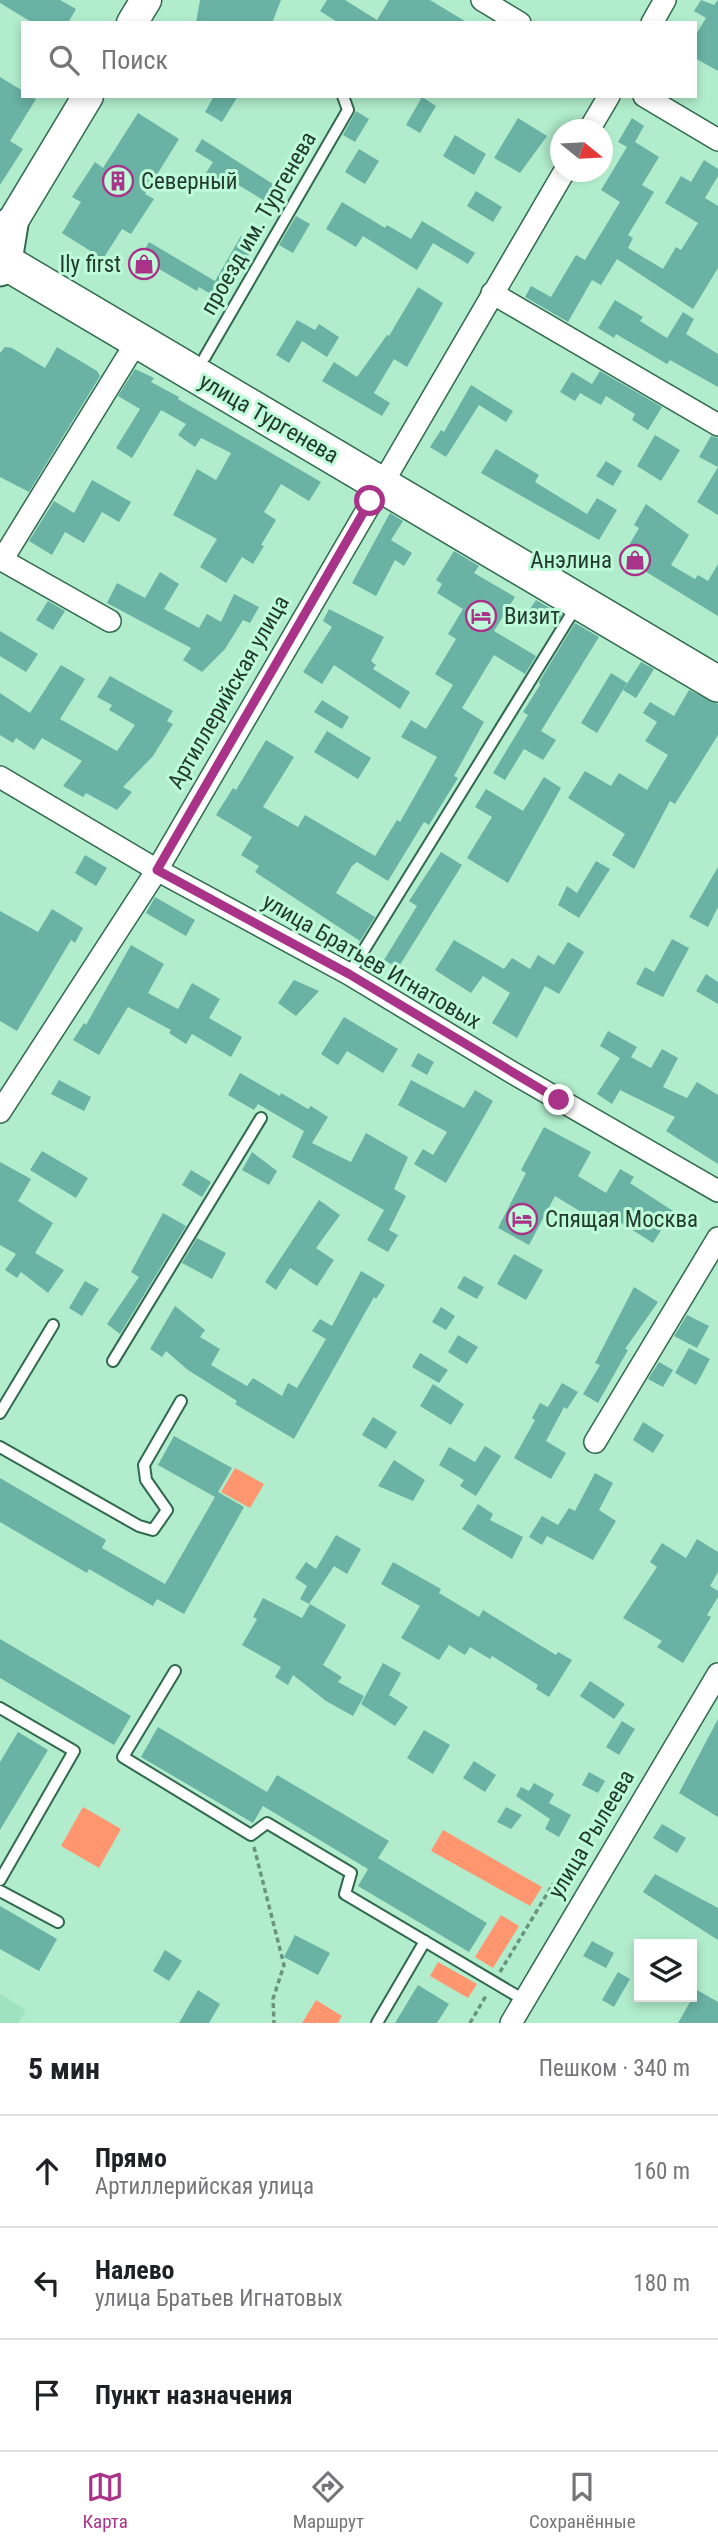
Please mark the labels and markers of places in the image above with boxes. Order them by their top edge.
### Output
building icon: Северный [101,164,135,198]
place label: Северный [141,168,238,195]
shop icon: Ily first [127,247,161,281]
place label: Ily first [60,251,121,278]
shop icon: Анэлина [618,543,652,577]
place label: Анэлина [530,547,612,574]
hotel icon: Визит [464,599,498,633]
place label: Визит [504,603,560,630]
hotel icon: Спящая Москва [505,1202,539,1236]
place label: Спящая Москва [545,1206,698,1233]

